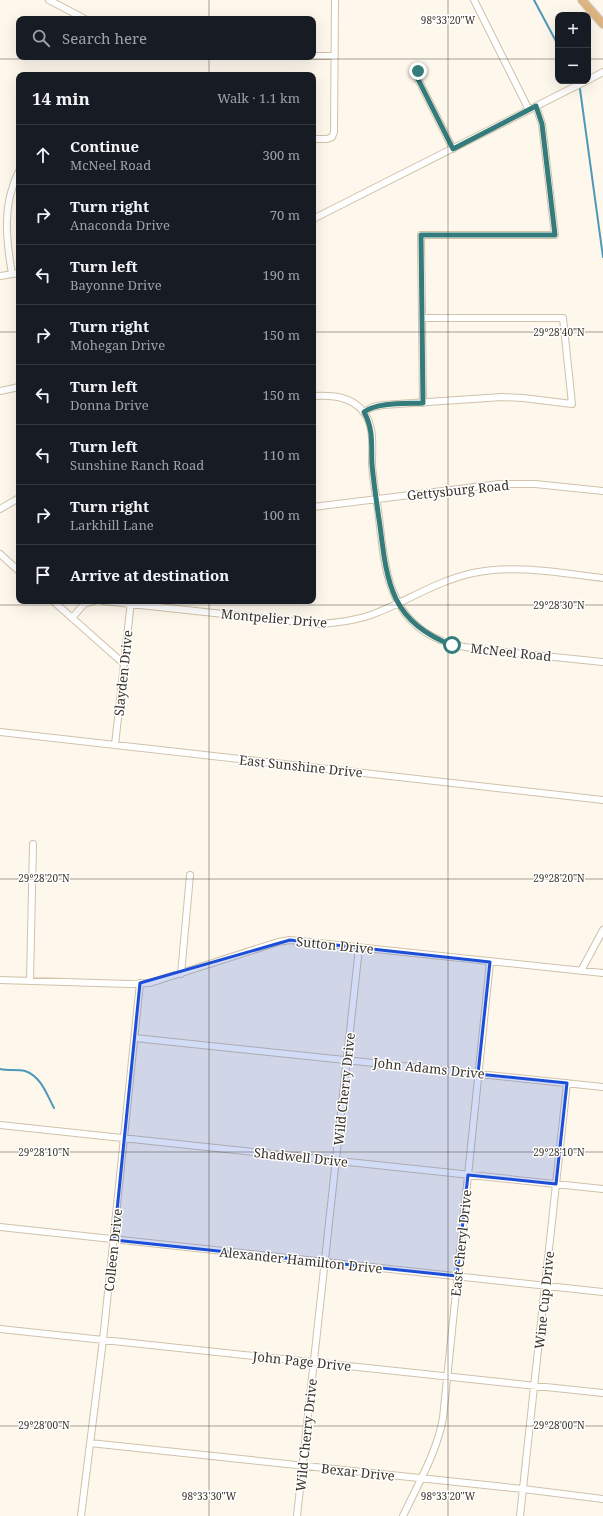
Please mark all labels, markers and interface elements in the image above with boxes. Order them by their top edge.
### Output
map controls [555,12,591,84]
button: + [555,12,591,48]
text: 98°33'20"W [421,13,476,27]
search box [16,16,316,60]
icon: search [30,27,52,49]
text: Search here [62,28,147,48]
button: − [555,48,591,84]
route end [409,62,427,80]
text: 14 min [32,87,90,110]
text: Walk · 1.1 km [217,89,300,107]
text: Continue [70,136,139,156]
icon: ahead [32,144,54,166]
text: 300 m [263,146,300,164]
text: McNeel Road [70,156,151,174]
text: Turn right [70,196,149,216]
icon: right [32,204,54,226]
text: 70 m [270,206,300,224]
text: Anaconda Drive [70,216,170,234]
text: Turn left [70,256,138,276]
icon: left [32,264,54,286]
text: 190 m [263,266,300,284]
text: Bayonne Drive [70,276,162,294]
text: Turn right [70,316,149,336]
icon: right [32,324,54,346]
text: 29°28'40"N [533,325,585,339]
text: 150 m [263,326,300,344]
text: Mohegan Drive [70,336,165,354]
text: Turn left [70,376,138,396]
icon: left [32,384,54,406]
text: 150 m [263,386,300,404]
text: Donna Drive [70,396,149,414]
text: Turn left [70,436,138,456]
icon: left [32,444,54,466]
text: 110 m [263,446,300,464]
text: Sunshine Ranch Road [70,456,204,474]
street label: Gettysburg Road [406,476,510,504]
text: Turn right [70,496,149,516]
icon: right [32,504,54,526]
text: 100 m [263,506,300,524]
text: Larkhill Lane [70,516,154,534]
icon: arrive [32,564,54,586]
text: Arrive at destination [70,565,229,585]
text: 29°28'30"N [533,598,585,612]
street label: Montpelier Drive [220,604,328,632]
street label: Slayden Drive [110,629,136,717]
route start [443,636,461,654]
street label: McNeel Road [470,639,552,665]
street label: East Sunshine Drive [238,751,364,781]
text: 29°28'20"N [18,871,70,885]
text: 29°28'20"N [533,871,585,885]
street label: Sutton Drive [295,932,375,958]
street label: Wild Cherry Drive [329,1032,359,1146]
street label: John Adams Drive [371,1053,486,1083]
street label: Shadwell Drive [253,1143,349,1171]
text: 29°28'10"N [18,1145,70,1159]
text: 29°28'10"N [533,1145,585,1159]
street label: East Cheryl Drive [446,1189,476,1297]
street label: Colleen Drive [100,1208,126,1292]
street label: Alexander Hamilton Drive [219,1242,384,1278]
street label: Wine Cup Drive [530,1250,558,1350]
street label: John Page Drive [251,1347,352,1375]
street label: Wild Cherry Drive [291,1378,321,1492]
text: 29°28'00"N [18,1418,70,1432]
text: 29°28'00"N [533,1418,585,1432]
street label: Bexar Drive [320,1459,396,1485]
text: 98°33'30"W [182,1489,237,1503]
text: 98°33'20"W [421,1489,476,1503]

